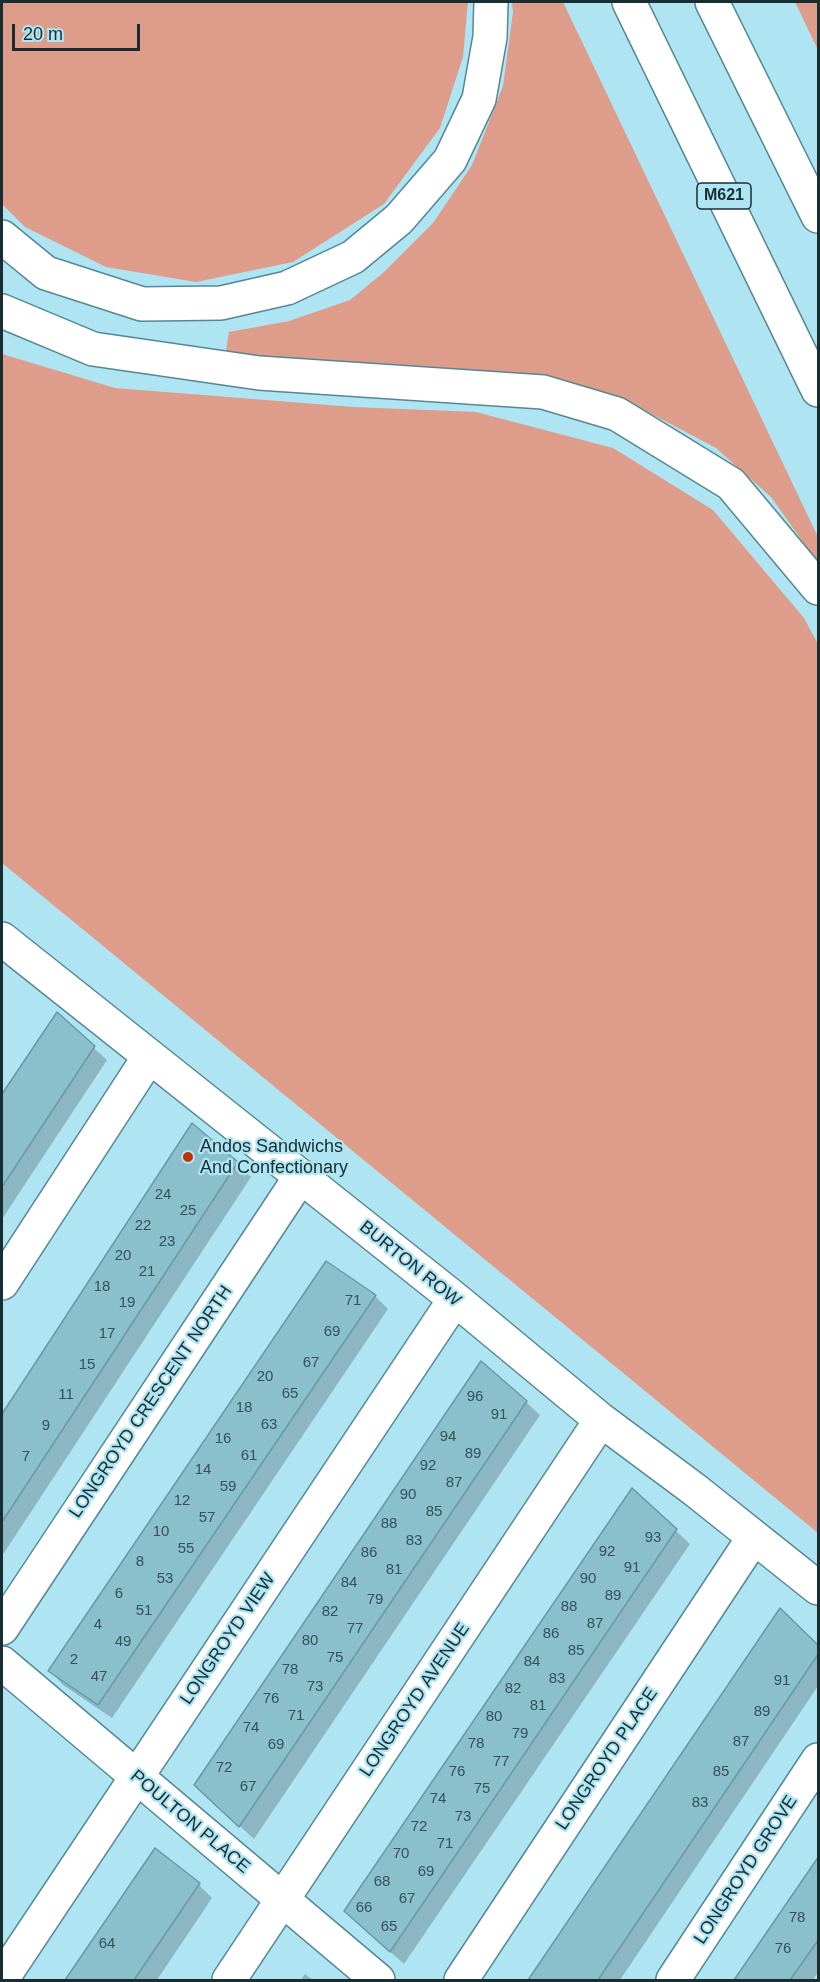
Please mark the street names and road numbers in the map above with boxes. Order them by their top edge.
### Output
road number: M621 [697,183,751,209]
street label: BURTON ROW [355,1216,465,1312]
street label: LONGROYD CRESCENT NORTH [65,1282,237,1522]
street label: LONGROYD VIEW [176,1569,280,1709]
street label: LONGROYD AVENUE [356,1619,474,1781]
street label: LONGROYD PLACE [551,1684,663,1834]
street label: POULTON PLACE [126,1766,254,1878]
street label: LONGROYD GROVE [690,1792,802,1948]

